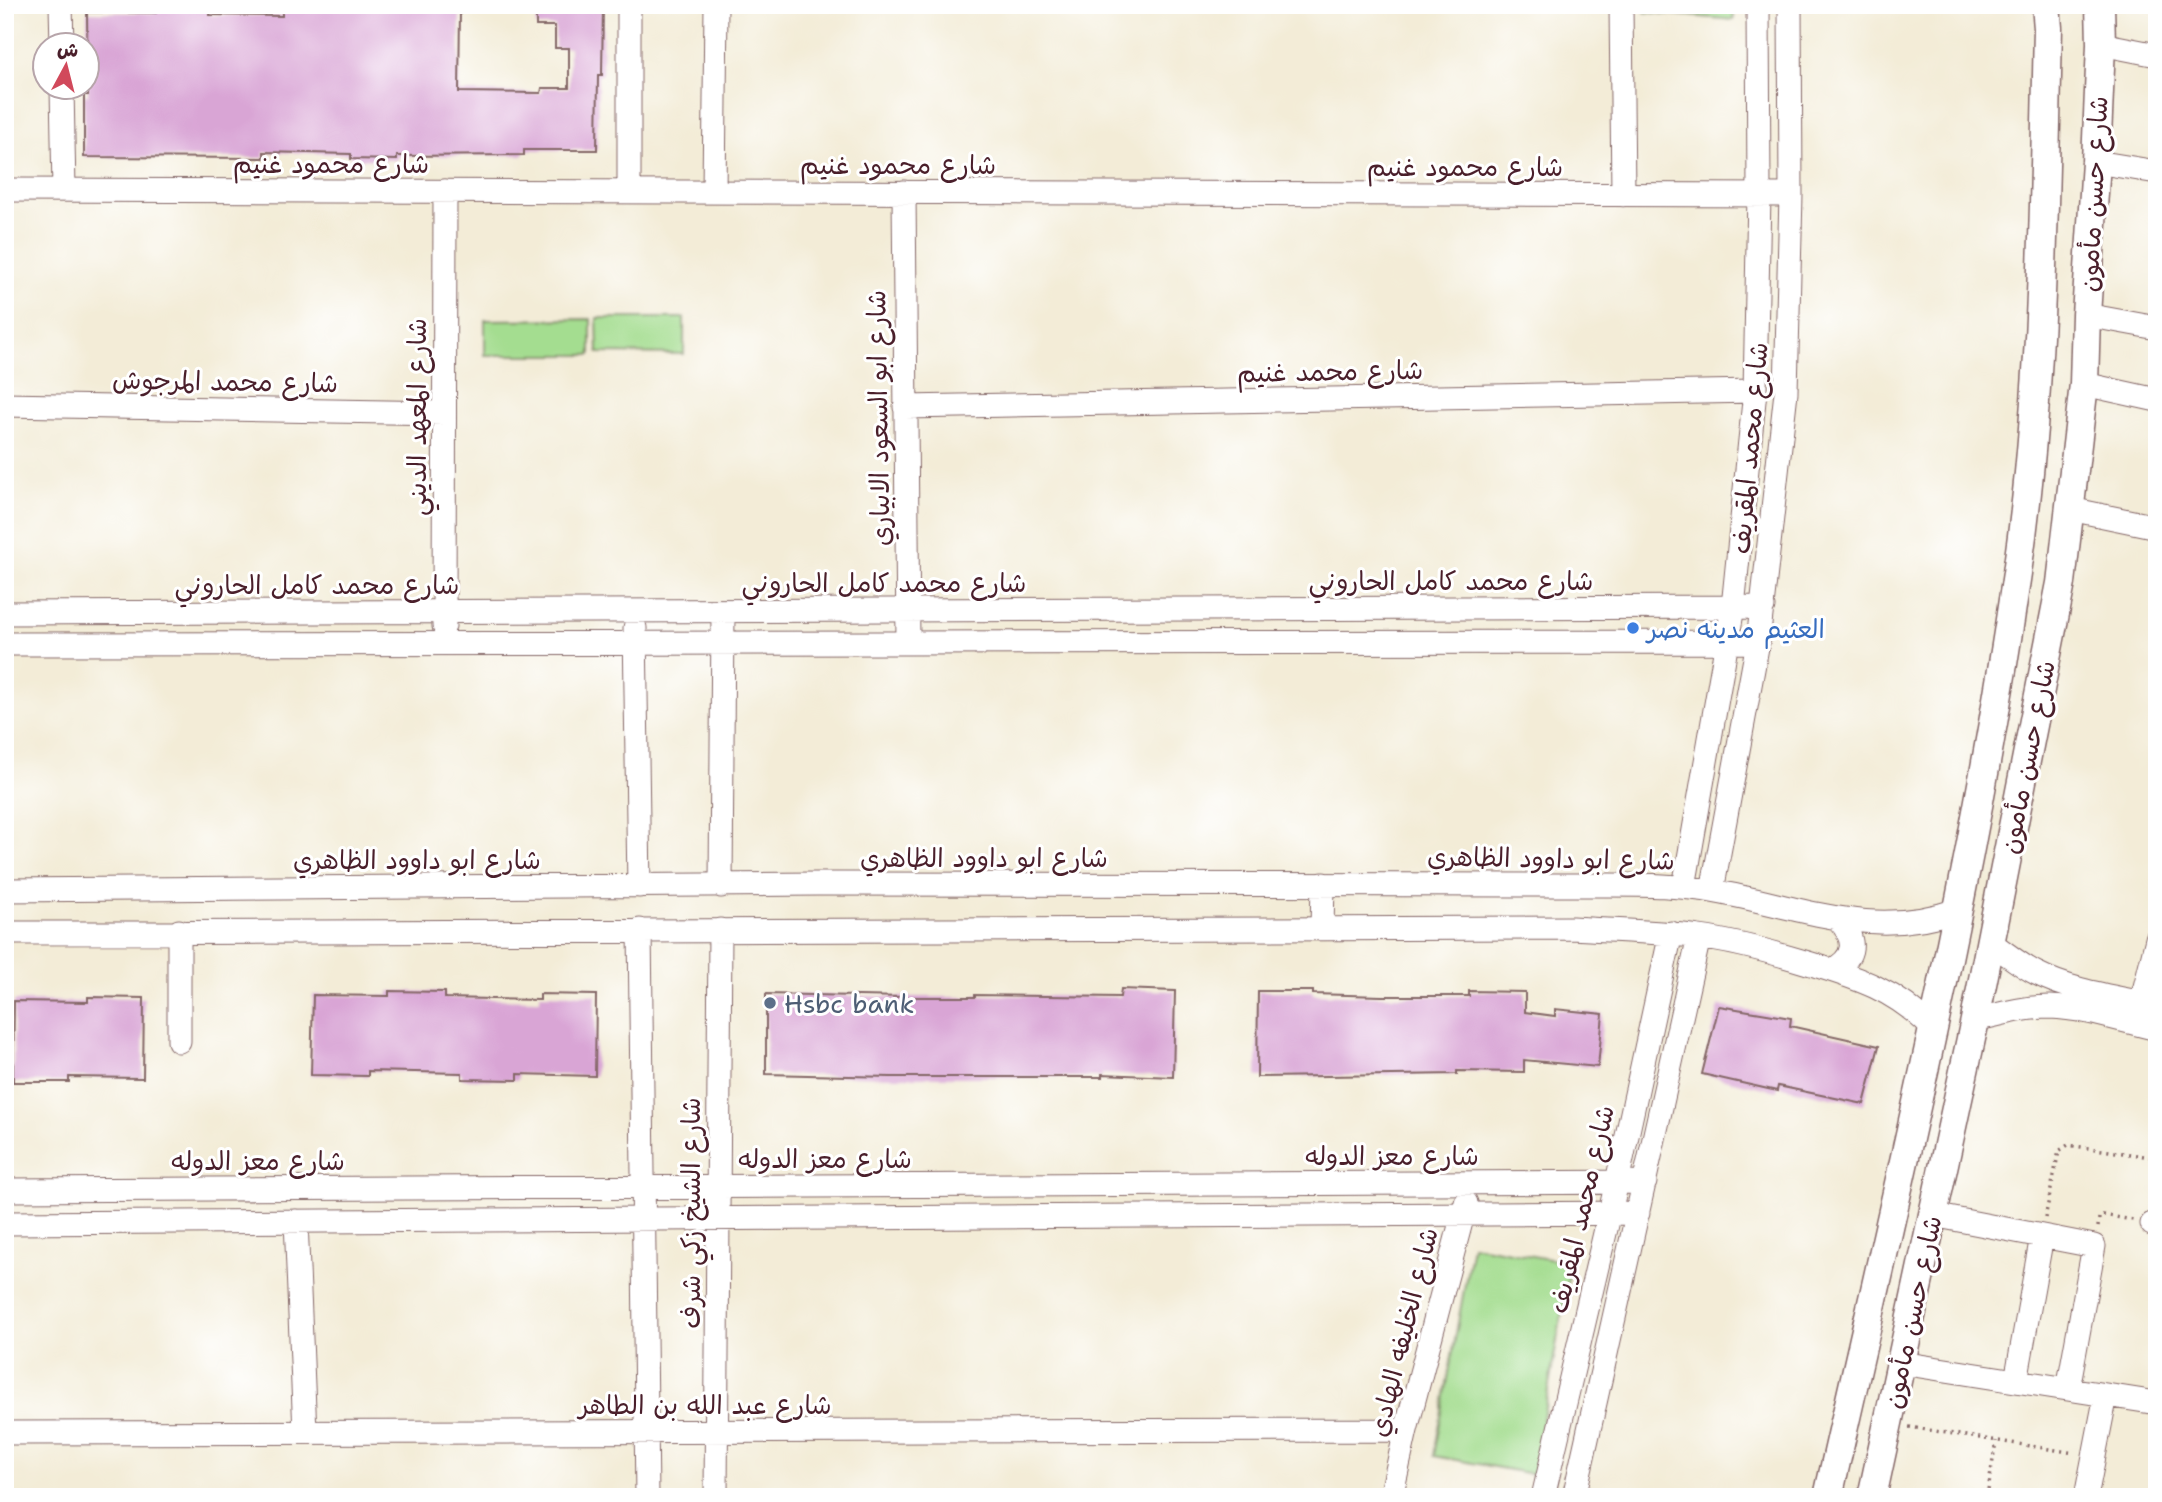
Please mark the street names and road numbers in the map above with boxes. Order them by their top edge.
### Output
street label: شارع حسن مأمون [2070,95,2117,293]
street label: شارع محمود غنيم [233,146,429,184]
street label: شارع محمود غنيم [800,147,996,185]
street label: شارع محمود غنيم [1367,149,1563,187]
street label: شارع ابو السعود الابياري [858,290,900,546]
street label: شارع المعهد الديني [399,318,440,516]
street label: شارع محمد المقريف [1722,341,1777,555]
street label: شارع محمد غنيم [1237,352,1423,393]
street label: شارع محمد المرجوش [112,362,338,401]
street label: شارع محمد كامل الحاروني [1309,563,1593,604]
street label: شارع محمد كامل الحاروني [742,565,1026,606]
street label: شارع محمد كامل الحاروني [175,567,459,608]
street label: شارع حسن مأمون [1991,657,2064,857]
street label: شارع ابو داوود الظاهري [1427,838,1675,880]
street label: شارع ابو داوود الظاهري [860,840,1108,877]
street label: شارع ابو داوود الظاهري [293,842,541,879]
street label: شارع الشيخ زكي شرف [673,1097,714,1329]
street label: شارع محمد المقريف [1540,1102,1623,1317]
street label: شارع معز الدوله [1305,1138,1479,1174]
street label: شارع معز الدوله [738,1141,912,1177]
street label: شارع معز الدوله [171,1143,345,1179]
street label: شارع حسن مأمون [1874,1212,1951,1412]
street label: شارع الخليفه الهادي [1360,1224,1448,1441]
street label: شارع عبد الله بن الطاهر [576,1387,832,1423]

